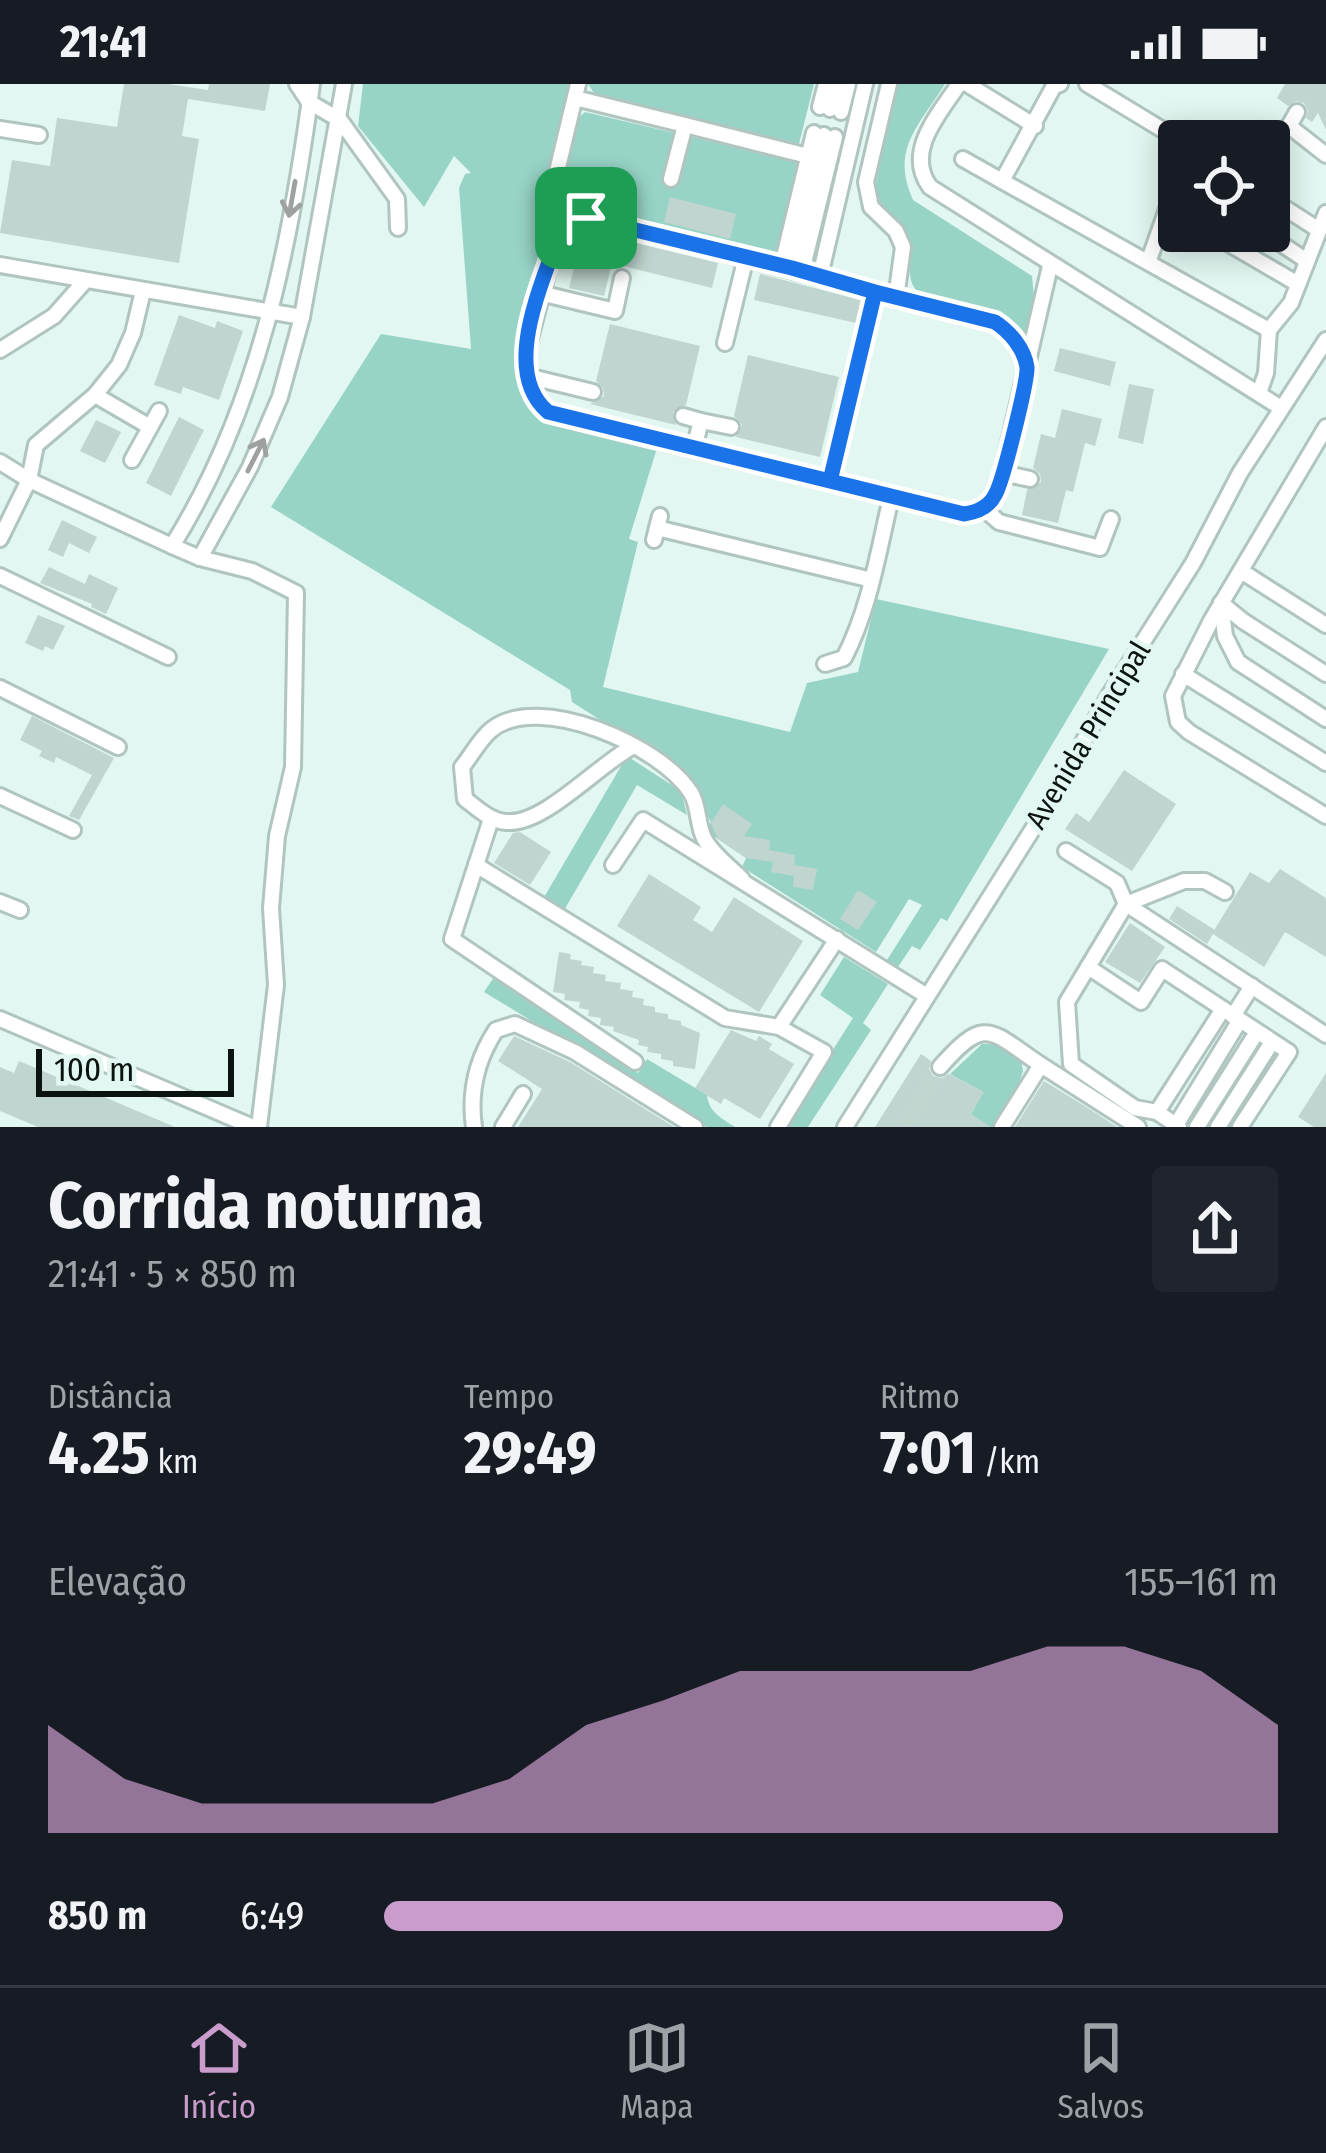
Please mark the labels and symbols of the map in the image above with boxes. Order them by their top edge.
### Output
pin [535,167,637,269]
one-way arrow [280,179,302,218]
one-way arrow [245,438,268,473]
street label: Avenida Principal [1018,635,1158,835]
scale bar [36,1043,234,1096]

